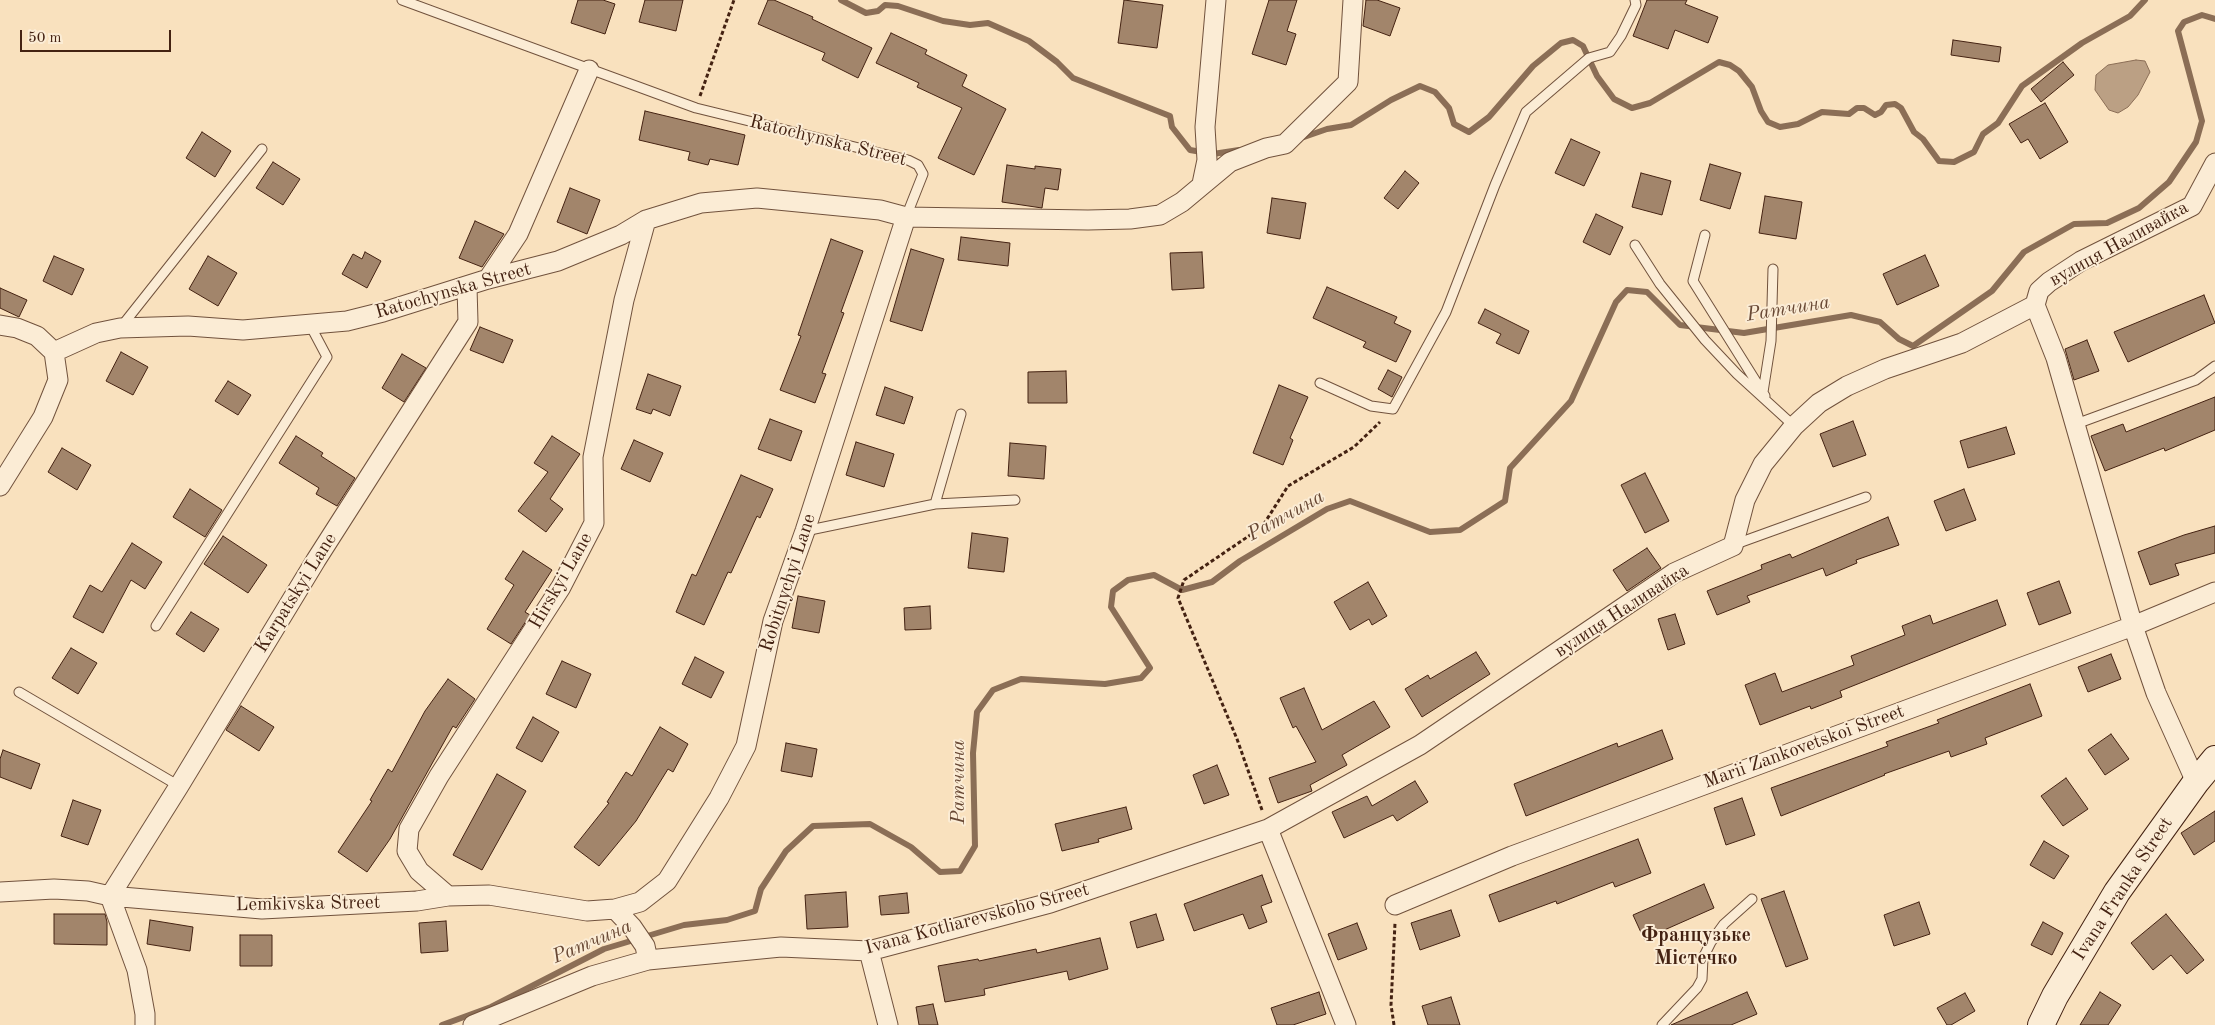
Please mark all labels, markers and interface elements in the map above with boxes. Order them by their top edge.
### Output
scale bar [22,20,174,52]
text: 50 m [28,31,62,46]
street label: Ratochynska Street [747,110,909,172]
street label: вулиця Наливайка [2046,196,2192,292]
street label: Ratochynska Street [372,258,534,324]
water label: Ратчина [1744,291,1832,327]
water label: Ратчина [1243,485,1329,547]
street label: Robitnychyi Lane [755,511,821,655]
street label: Karpatskyi Lane [250,529,342,657]
street label: Hirskyi Lane [524,529,598,633]
street label: вулиця Наливайка [1551,559,1693,663]
street label: Marii Zankovetskoi Street [1700,700,1908,794]
water label: Ратчина [947,740,971,824]
street label: Ivana Franka Street [2068,813,2178,965]
street label: Ivana Kotliarevskoho Street [863,878,1091,960]
street label: Lemkivska Street [235,891,381,917]
water label: Ратчина [548,914,636,970]
district label: Французьке Містечко [1641,924,1751,971]

